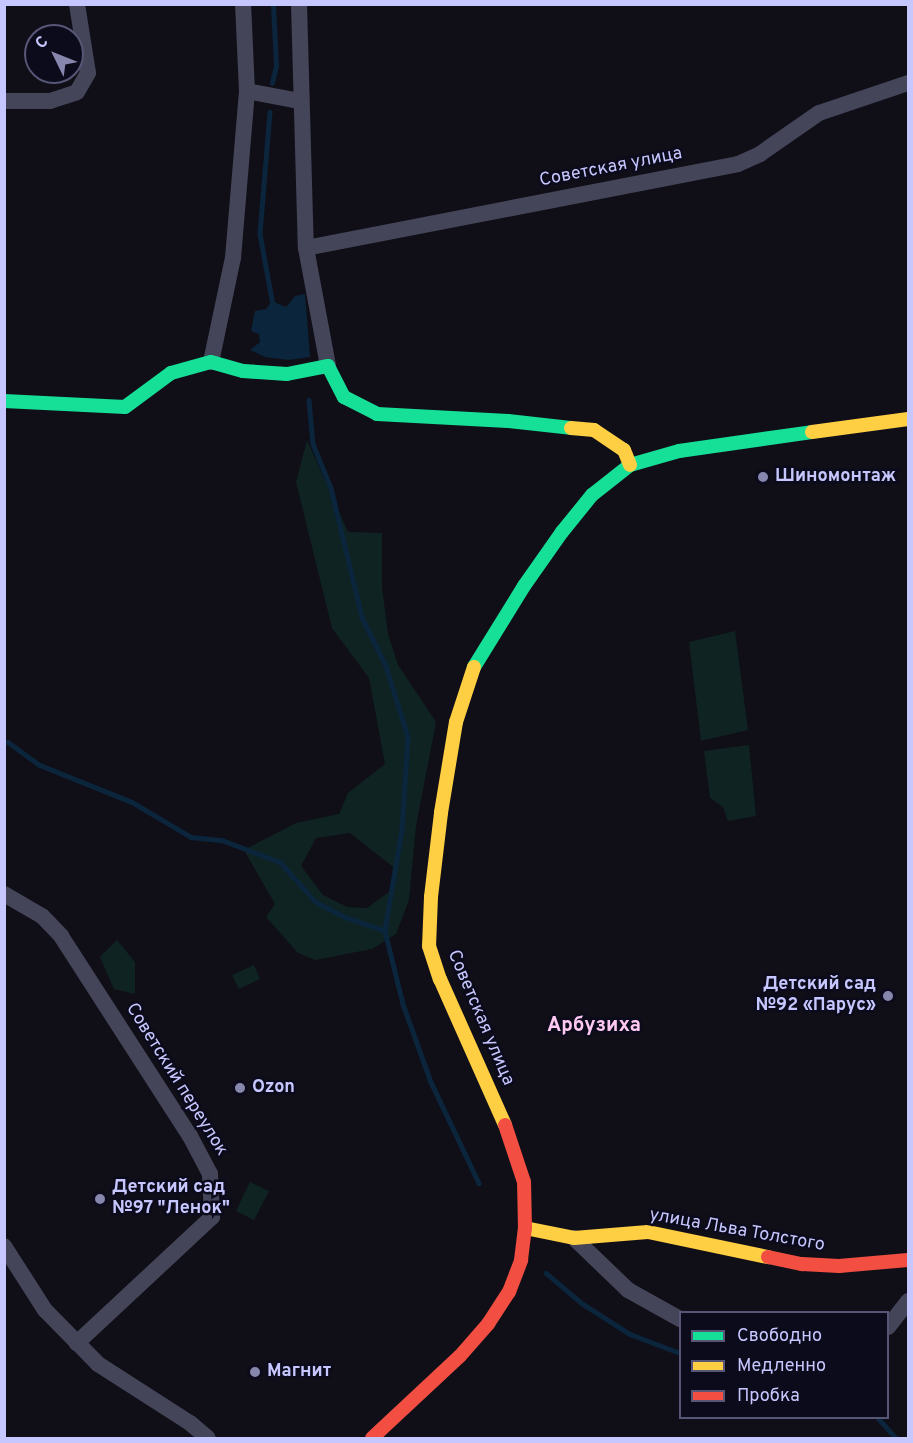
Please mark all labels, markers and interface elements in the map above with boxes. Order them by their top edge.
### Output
north arrow [24,24,84,84]
text: С [32,33,53,54]
street label: Советская улица [538,144,684,192]
place label: Шиномонтаж [775,466,896,488]
marker: Шиномонтаж [756,470,770,484]
street label: Советская улица [442,947,518,1089]
place label: Детский сад №92 «Парус» [755,975,876,1018]
marker: Детский сад №92 «Парус» [881,989,895,1003]
street label: Советский переулок [120,1000,232,1160]
district label: Арбузиха [547,1014,641,1038]
place label: Ozon [252,1077,295,1099]
marker: Ozon [233,1081,247,1095]
place label: Детский сад №97 "Ленок" [112,1178,230,1220]
marker: Детский сад №97 "Ленок" [93,1192,107,1206]
street label: улица Льва Толстого [647,1205,827,1257]
legend [679,1311,889,1419]
text: Свободно [737,1325,822,1348]
text: Медленно [737,1355,826,1378]
place label: Магнит [267,1361,331,1383]
marker: Магнит [248,1365,262,1379]
text: Пробка [737,1385,800,1408]

